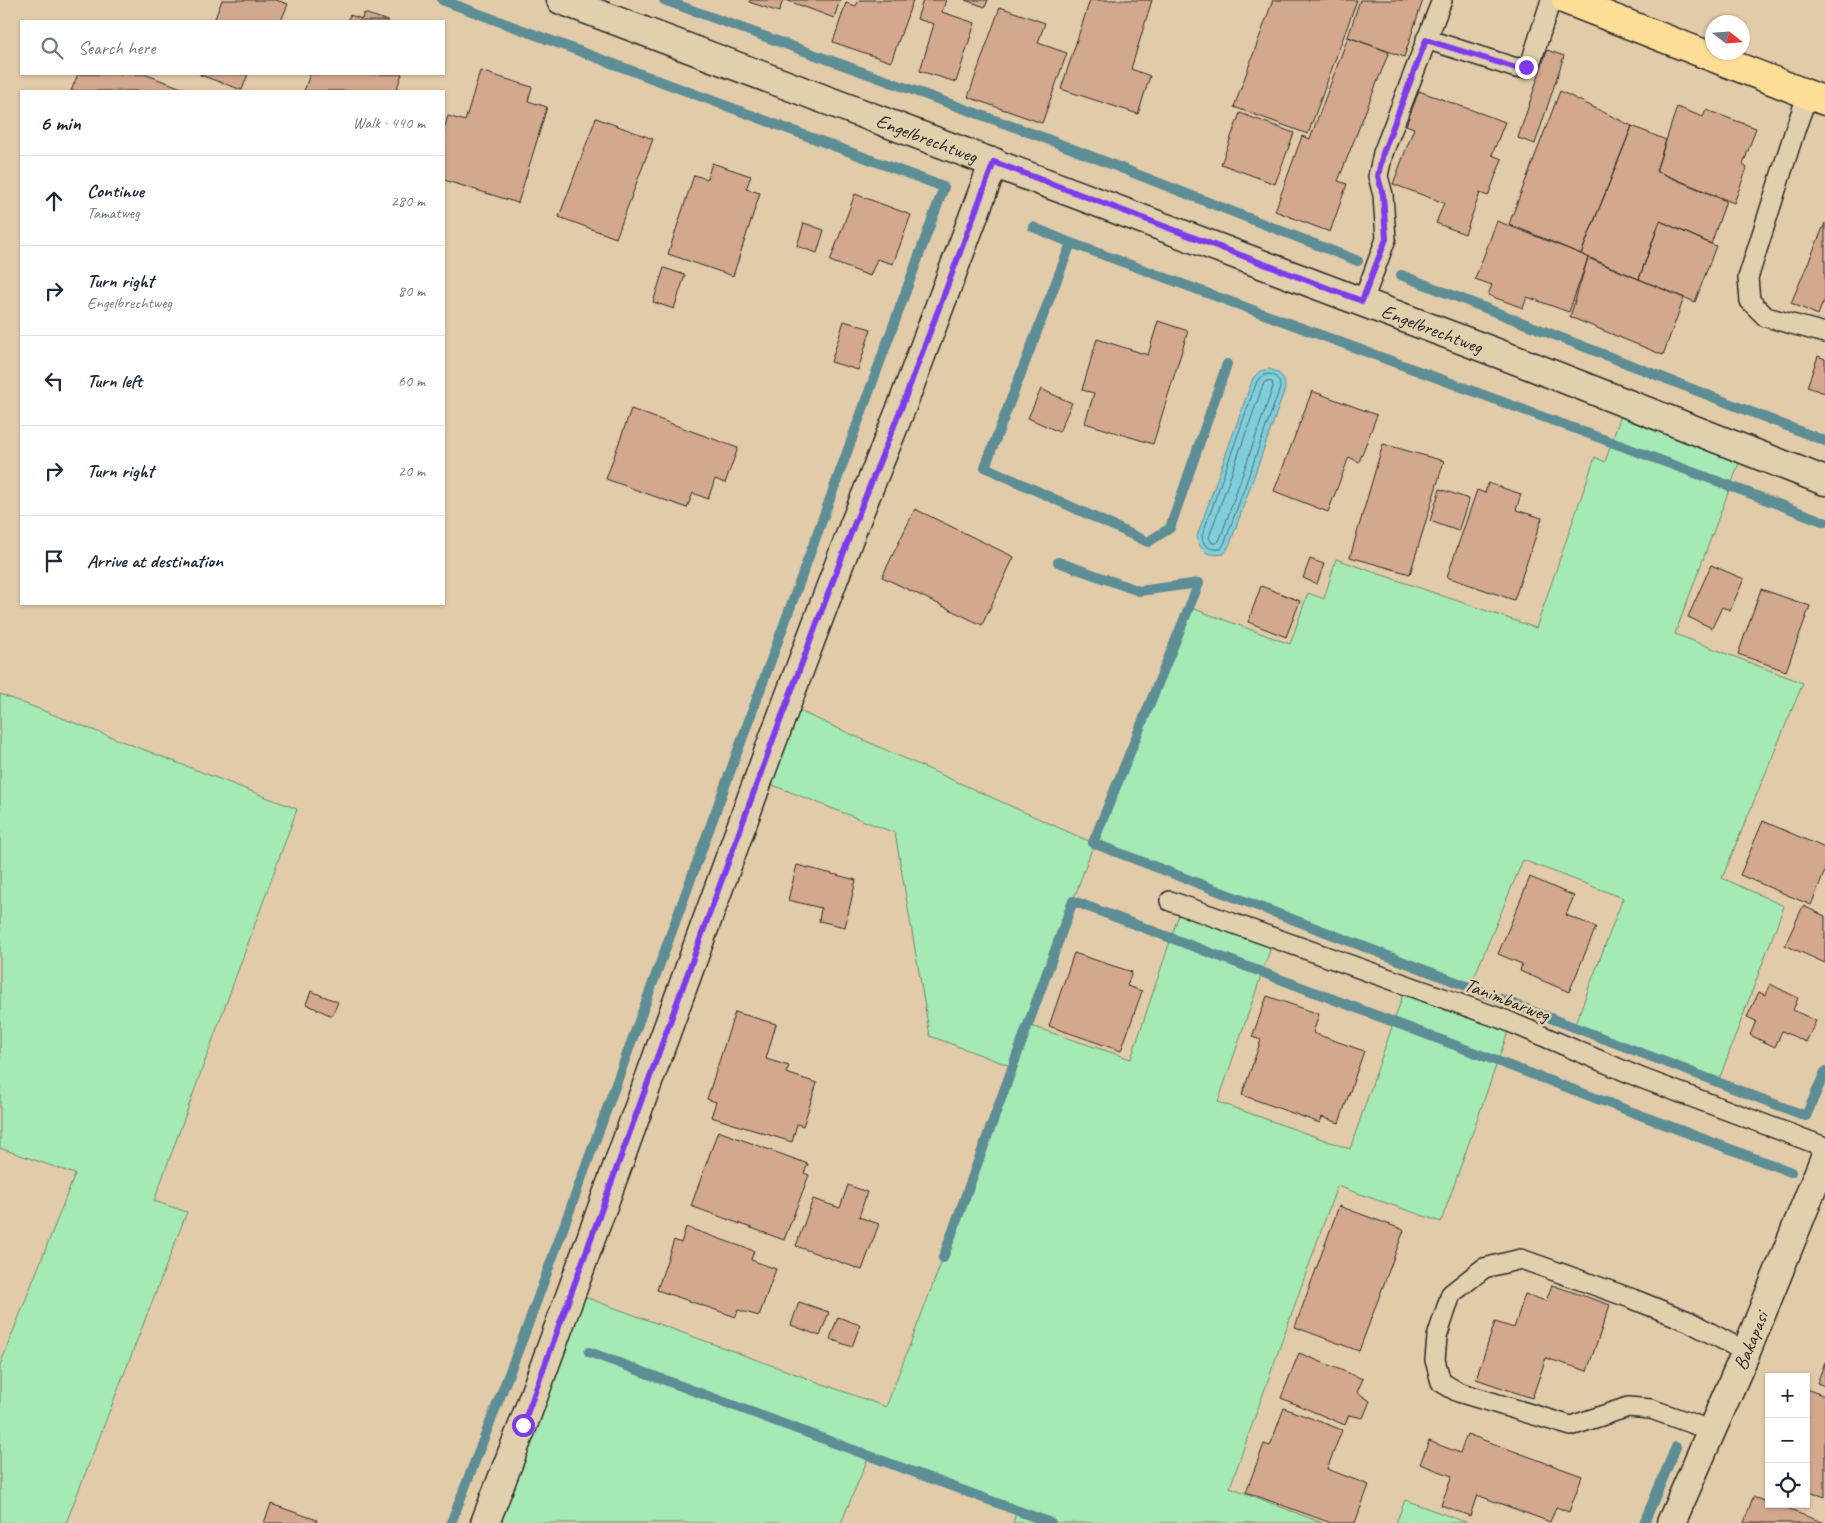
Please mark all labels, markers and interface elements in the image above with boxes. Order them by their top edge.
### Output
north arrow [1705,15,1750,60]
search box [20,20,445,75]
icon: search [38,34,66,62]
text: Search here [78,36,155,60]
route end [1515,56,1538,79]
street label: Engelbrechtweg [873,108,982,169]
text: 6 min [40,110,81,136]
text: Walk · 440 m [353,113,425,133]
text: Continue [87,179,144,203]
icon: ahead [40,187,68,215]
text: 280 m [391,191,425,211]
text: Tamatweg [87,203,140,223]
text: Turn right [87,269,154,293]
icon: right [40,277,68,305]
text: 80 m [398,281,425,301]
text: Engelbrechtweg [87,293,172,313]
street label: Engelbrechtweg [1378,299,1487,360]
icon: left [40,367,68,395]
text: Turn left [87,369,142,393]
text: 60 m [398,371,425,391]
icon: right [40,457,68,485]
text: Turn right [87,459,154,483]
text: 20 m [398,461,425,481]
icon: arrive [40,547,68,575]
text: Arrive at destination [87,549,223,573]
street label: Tanimbarweg [1461,972,1555,1028]
street label: Bakapasi [1728,1306,1775,1374]
map controls [1765,1373,1810,1508]
button: + [1765,1373,1810,1418]
route start [512,1414,535,1437]
button: − [1765,1418,1810,1463]
button: locate [1765,1463,1810,1508]

